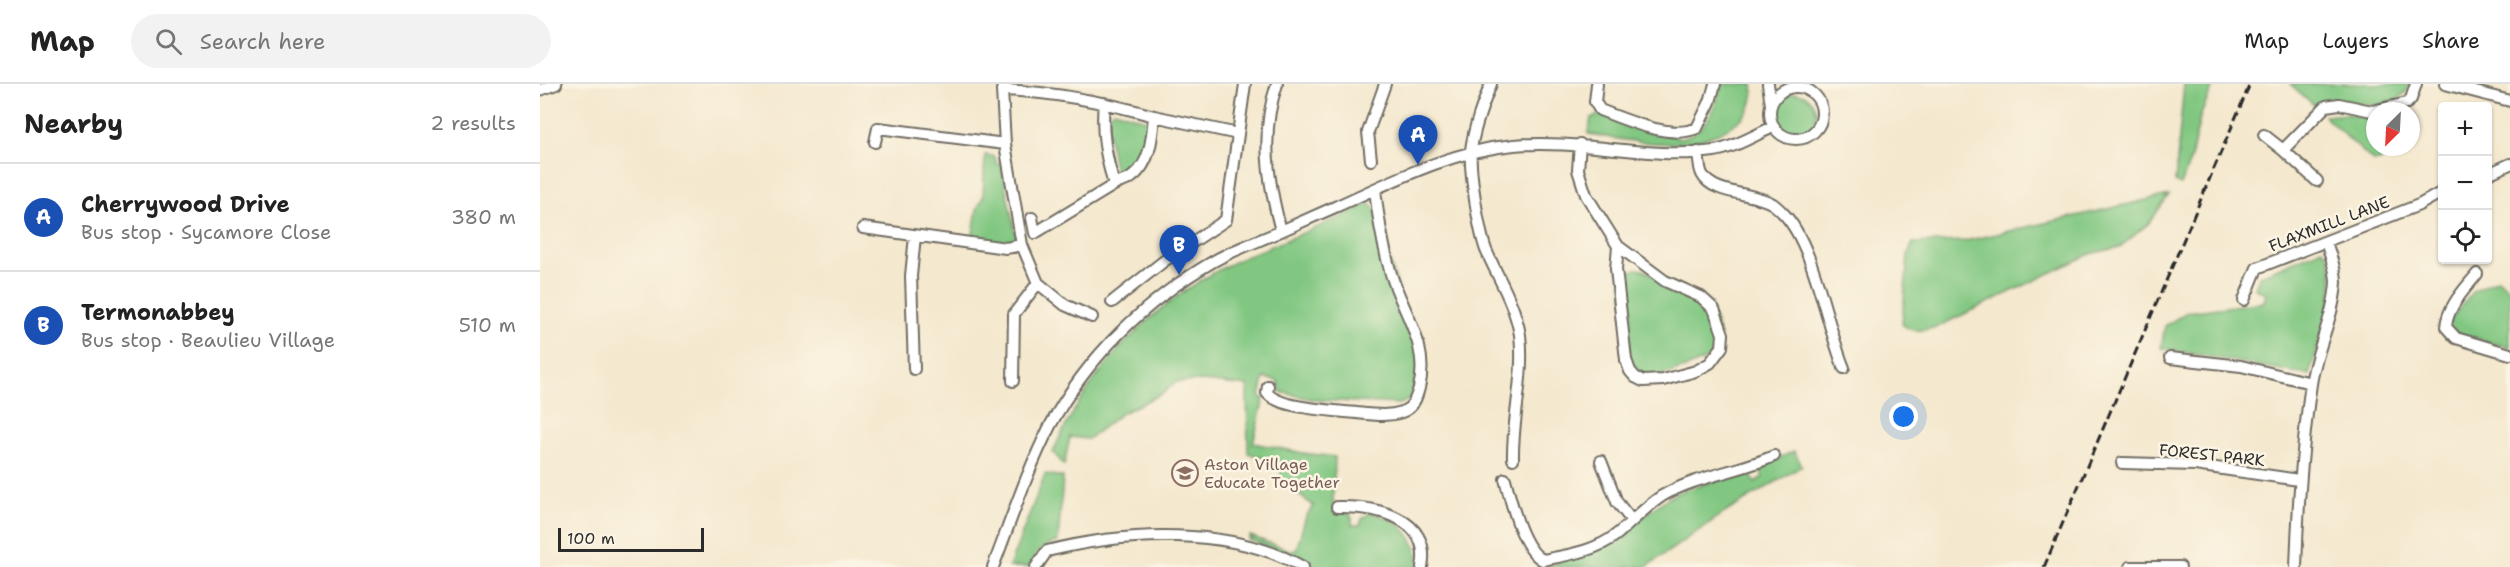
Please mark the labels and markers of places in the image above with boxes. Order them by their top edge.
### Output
pin: A [1398,116,1438,165]
pin: B [1160,226,1198,275]
place label: Aston Village Educate Together [1204,454,1340,493]
school or university icon: Aston Village Educate Together [1170,458,1200,488]

